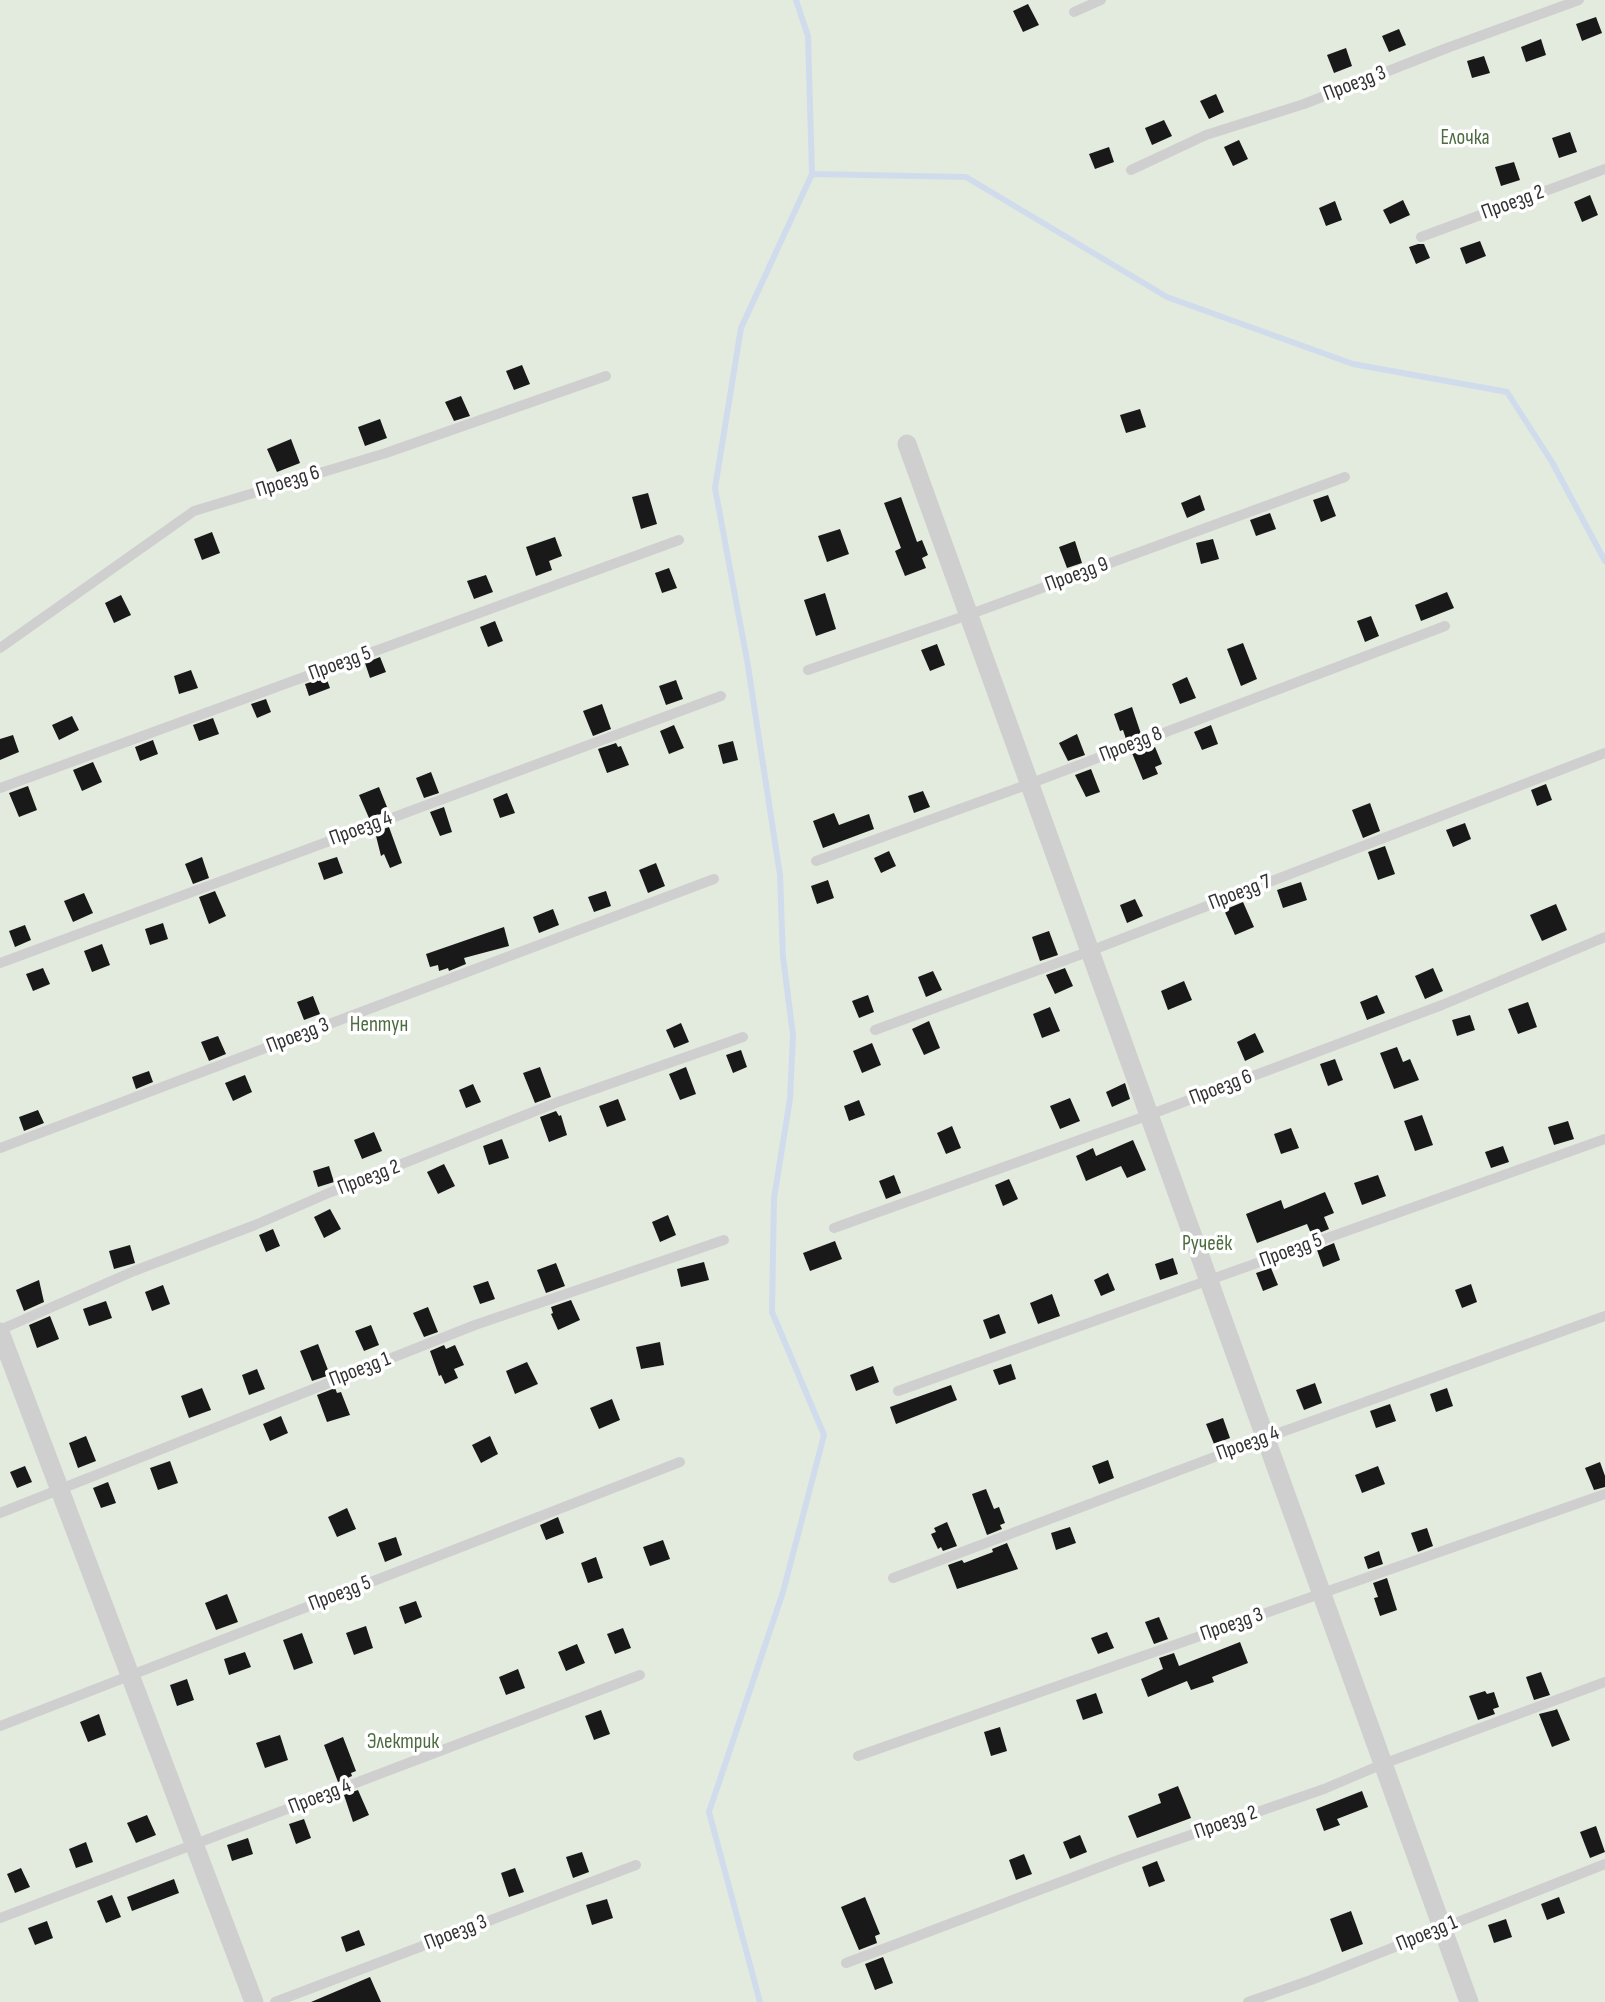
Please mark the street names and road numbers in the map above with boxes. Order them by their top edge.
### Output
street label: Проезд 3 [1320,61,1390,107]
street label: Проезд 2 [1478,180,1548,226]
street label: Проезд 6 [253,460,323,504]
street label: Проезд 9 [1042,552,1112,598]
street label: Проезд 5 [305,641,375,687]
street label: Проезд 8 [1096,722,1166,768]
street label: Проезд 4 [326,806,396,852]
street label: Проезд 7 [1205,870,1275,916]
street label: Проезд 3 [263,1013,333,1059]
street label: Проезд 6 [1186,1065,1256,1111]
street label: Проезд 2 [334,1155,404,1201]
street label: Проезд 5 [1256,1228,1326,1274]
street label: Проезд 1 [326,1347,394,1393]
street label: Проезд 4 [1213,1421,1283,1467]
street label: Проезд 5 [305,1571,375,1617]
street label: Проезд 3 [1197,1603,1267,1647]
street label: Проезд 4 [285,1774,355,1820]
street label: Проезд 2 [1191,1801,1261,1845]
street label: Проезд 3 [421,1910,491,1956]
street label: Проезд 1 [1393,1910,1461,1958]

